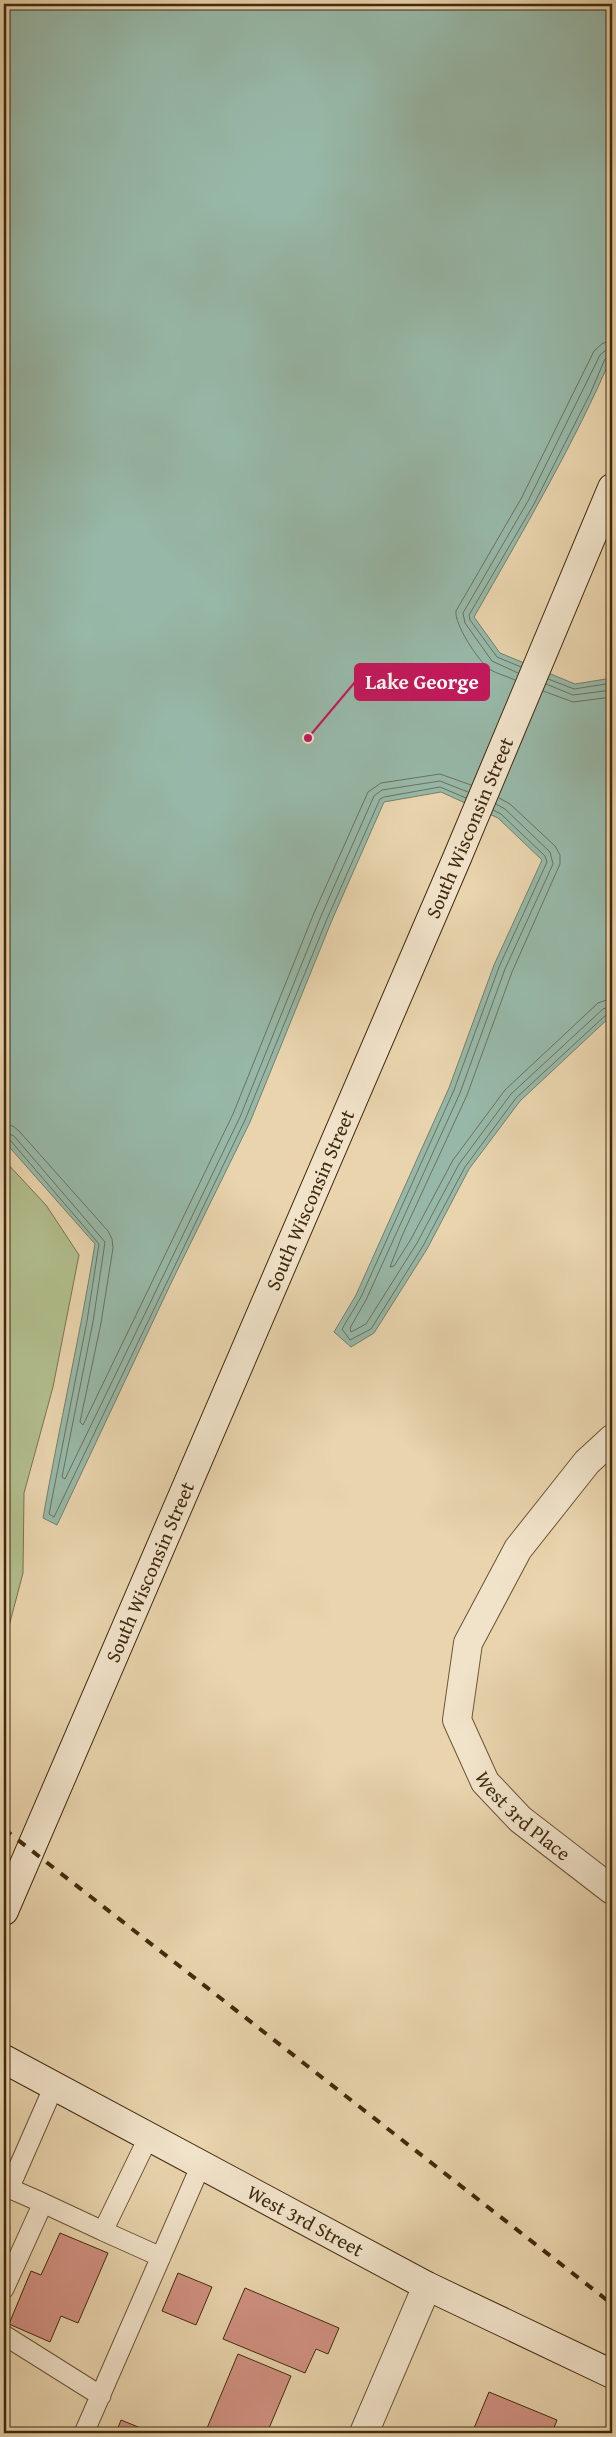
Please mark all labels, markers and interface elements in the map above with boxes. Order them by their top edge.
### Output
callout: Lake George [355,664,489,700]
text: Lake George [365,666,479,697]
street label: South Wisconsin Street [418,732,520,923]
street label: South Wisconsin Street [258,1105,361,1295]
street label: South Wisconsin Street [98,1477,201,1667]
street label: West 3rd Place [468,1766,577,1867]
street label: West 3rd Street [242,2177,369,2263]

